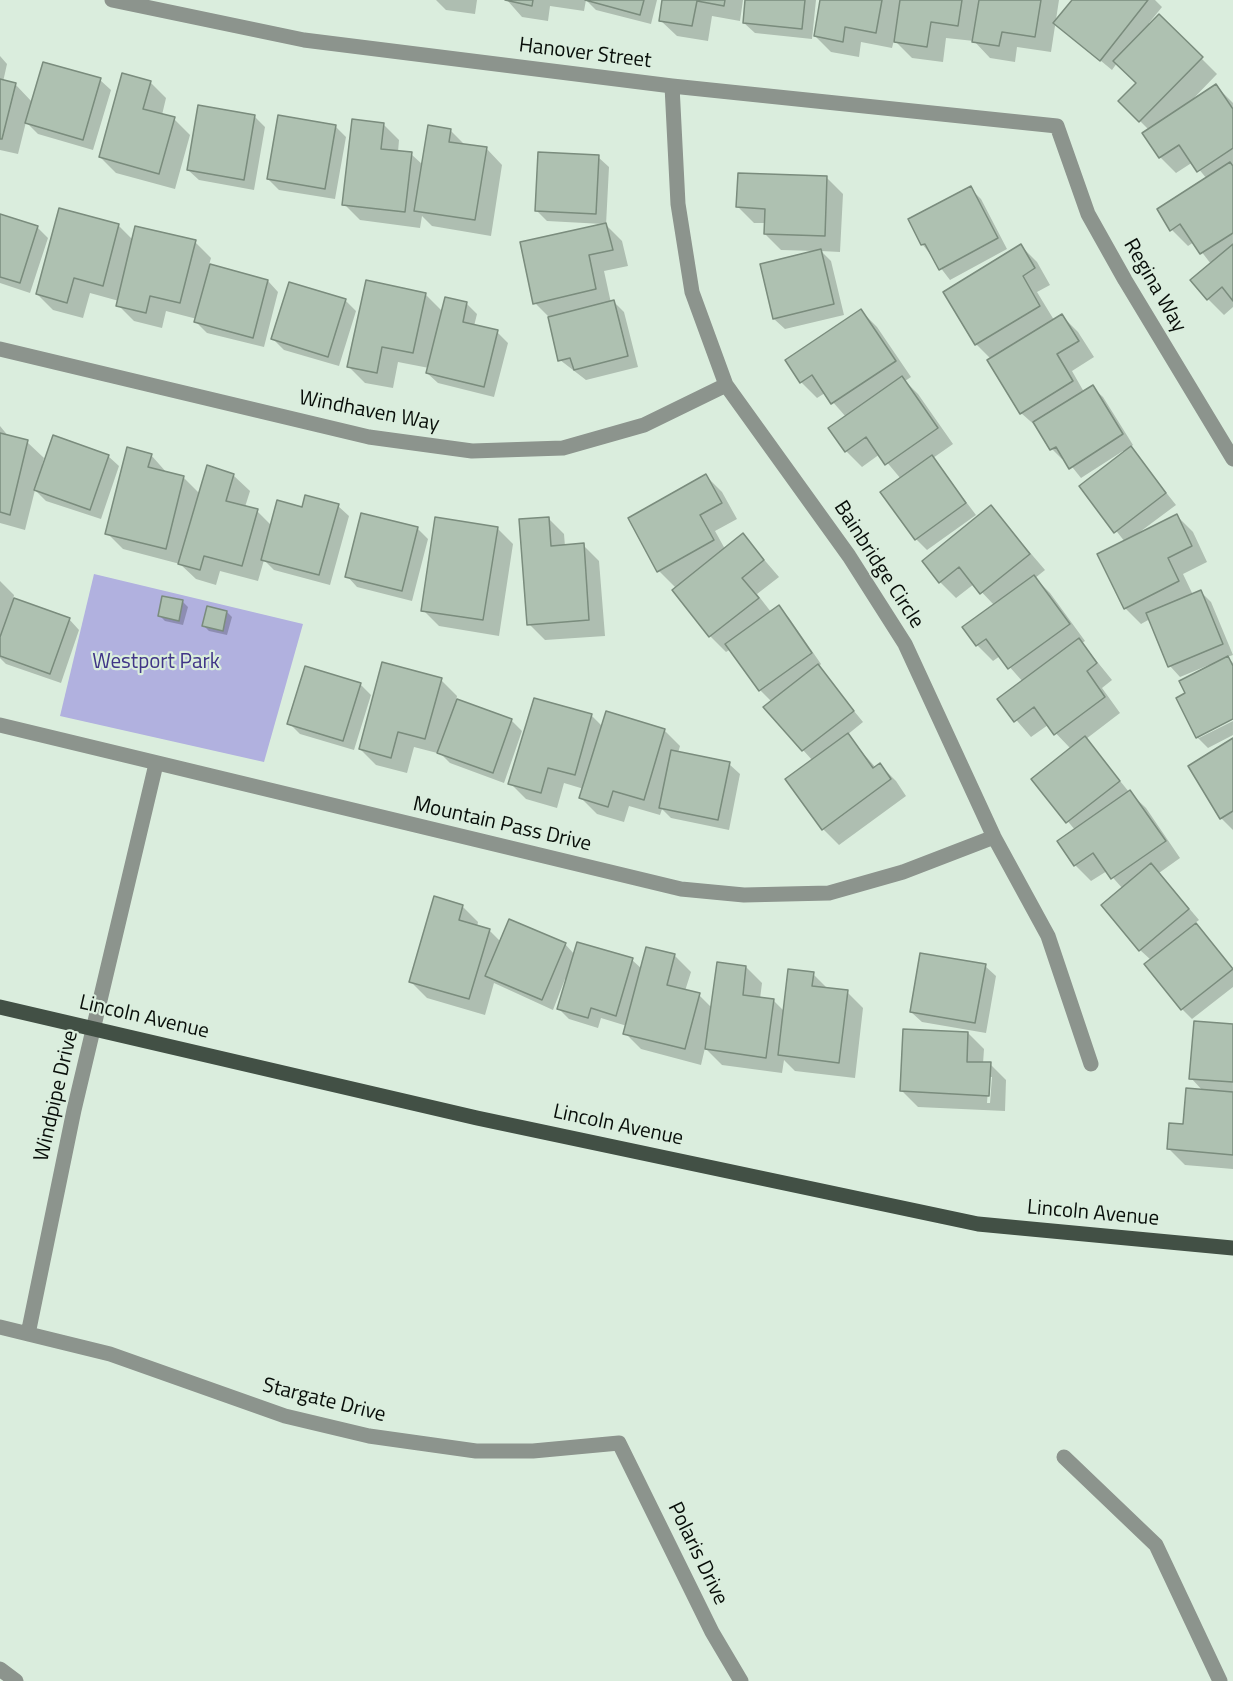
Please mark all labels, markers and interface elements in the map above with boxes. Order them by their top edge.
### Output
street label: Hanover Street [517,33,653,75]
street label: Regina Way [1117,235,1191,337]
street label: Windhaven Way [297,386,441,438]
street label: Bainbridge Circle [827,496,929,634]
park label: Westport Park [92,650,220,676]
street label: Mountain Pass Drive [410,792,594,858]
street label: Lincoln Avenue [77,991,211,1045]
street label: Windpipe Drive [30,1028,84,1164]
street label: Lincoln Avenue [551,1100,685,1152]
street label: Lincoln Avenue [1026,1196,1160,1232]
street label: Stargate Drive [260,1374,388,1428]
street label: Polaris Drive [661,1499,733,1609]

